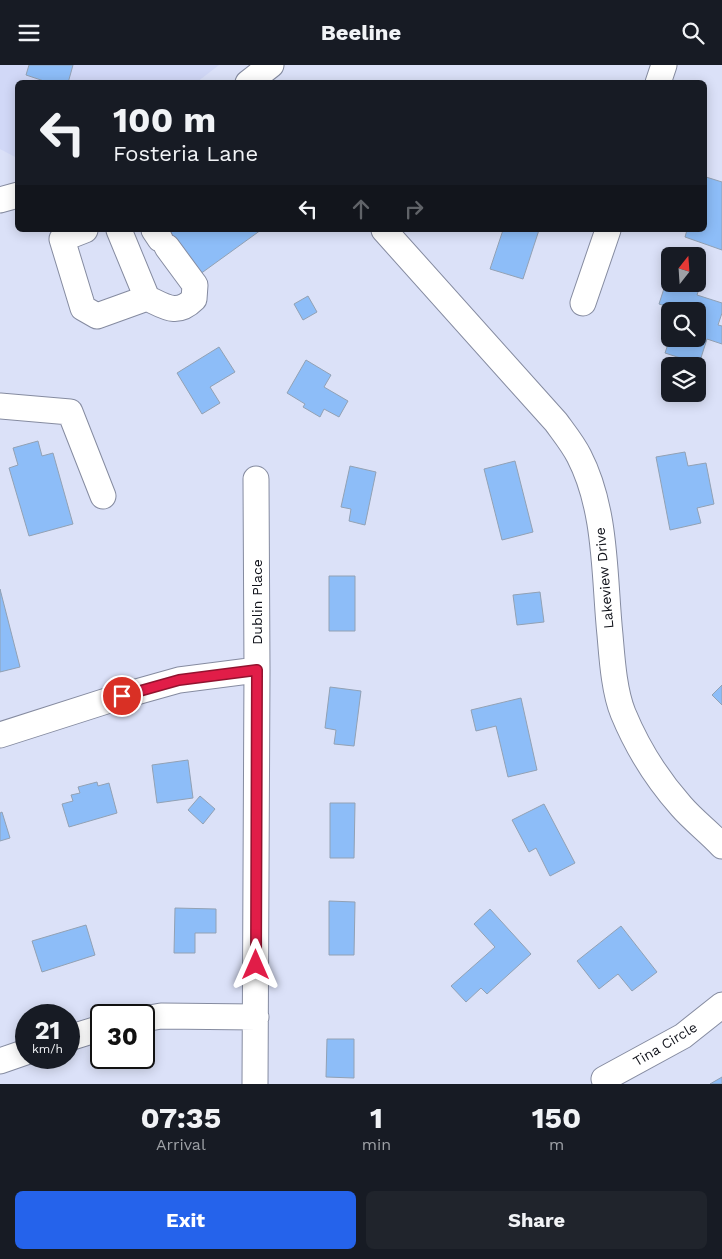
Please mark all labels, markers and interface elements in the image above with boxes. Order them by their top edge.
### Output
icon: menu [15,19,43,47]
icon: search [679,19,707,47]
text: Beeline [321,20,401,45]
text: 100 m [113,99,216,141]
icon: left [30,100,95,165]
text: Fosteria Lane [113,141,258,166]
icon: left [294,195,322,223]
icon: ahead [347,195,375,223]
icon: right [400,195,428,223]
north arrow [661,247,706,293]
map controls [661,247,706,402]
button: search [661,302,706,347]
button: layers [661,357,706,402]
street label: Lakeview Drive [592,527,616,629]
street label: Dublin Place [249,559,265,645]
pin [101,675,143,717]
icon: arrive [108,682,136,710]
position arrow [229,938,281,990]
speed limit sign: 30 [90,1004,155,1069]
text: 21 [35,1016,60,1045]
street label: Tina Circle [630,1019,700,1069]
text: km/h [32,1042,63,1056]
text: 07:35 [141,1100,221,1135]
text: 1 [370,1100,383,1135]
text: 150 [532,1100,581,1135]
text: Arrival [156,1135,206,1154]
text: min [362,1135,391,1154]
text: m [549,1135,564,1154]
button: Exit [15,1191,356,1249]
button: Share [366,1191,707,1249]

